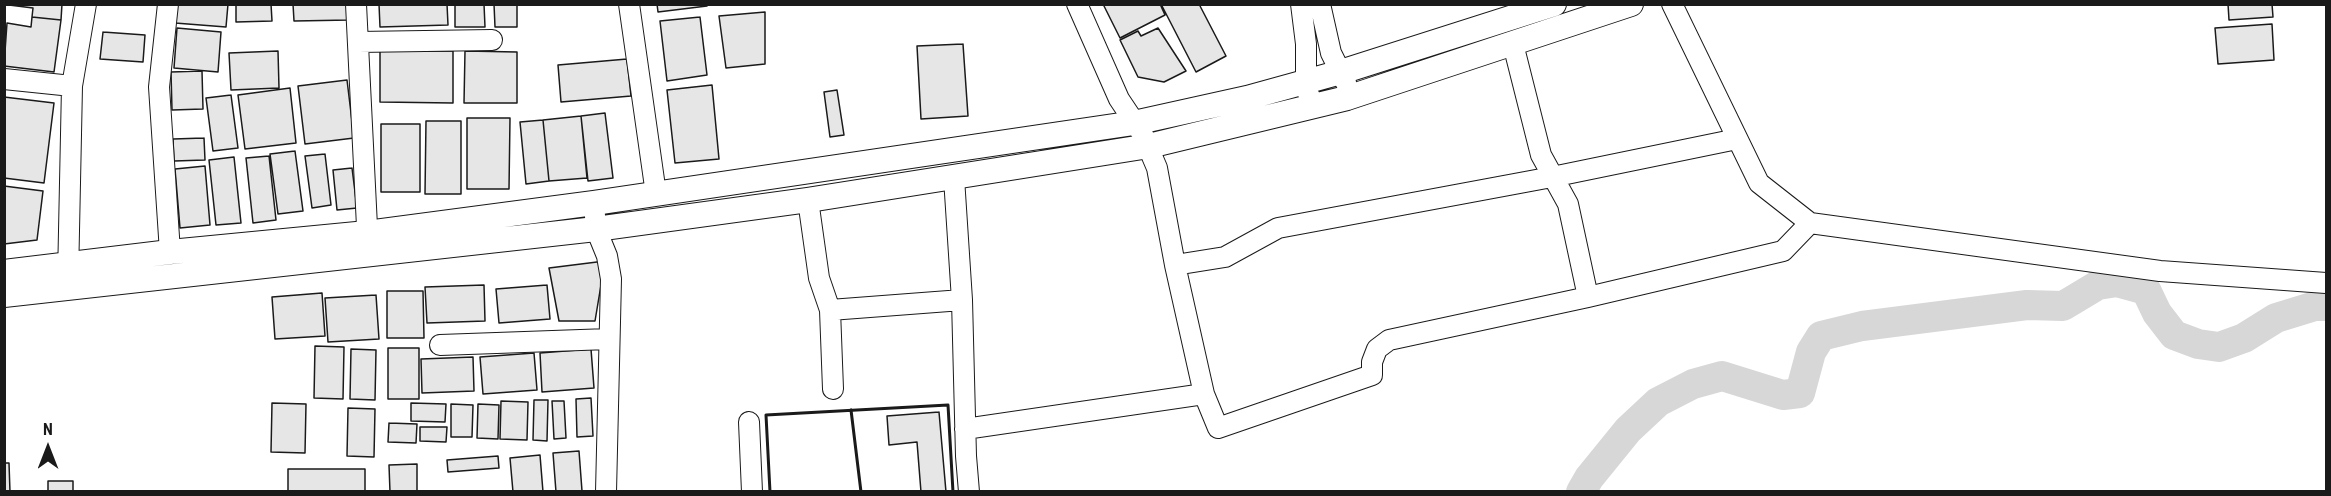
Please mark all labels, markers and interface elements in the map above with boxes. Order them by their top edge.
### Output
north arrow [18,418,78,478]
text: N [43,420,53,439]

